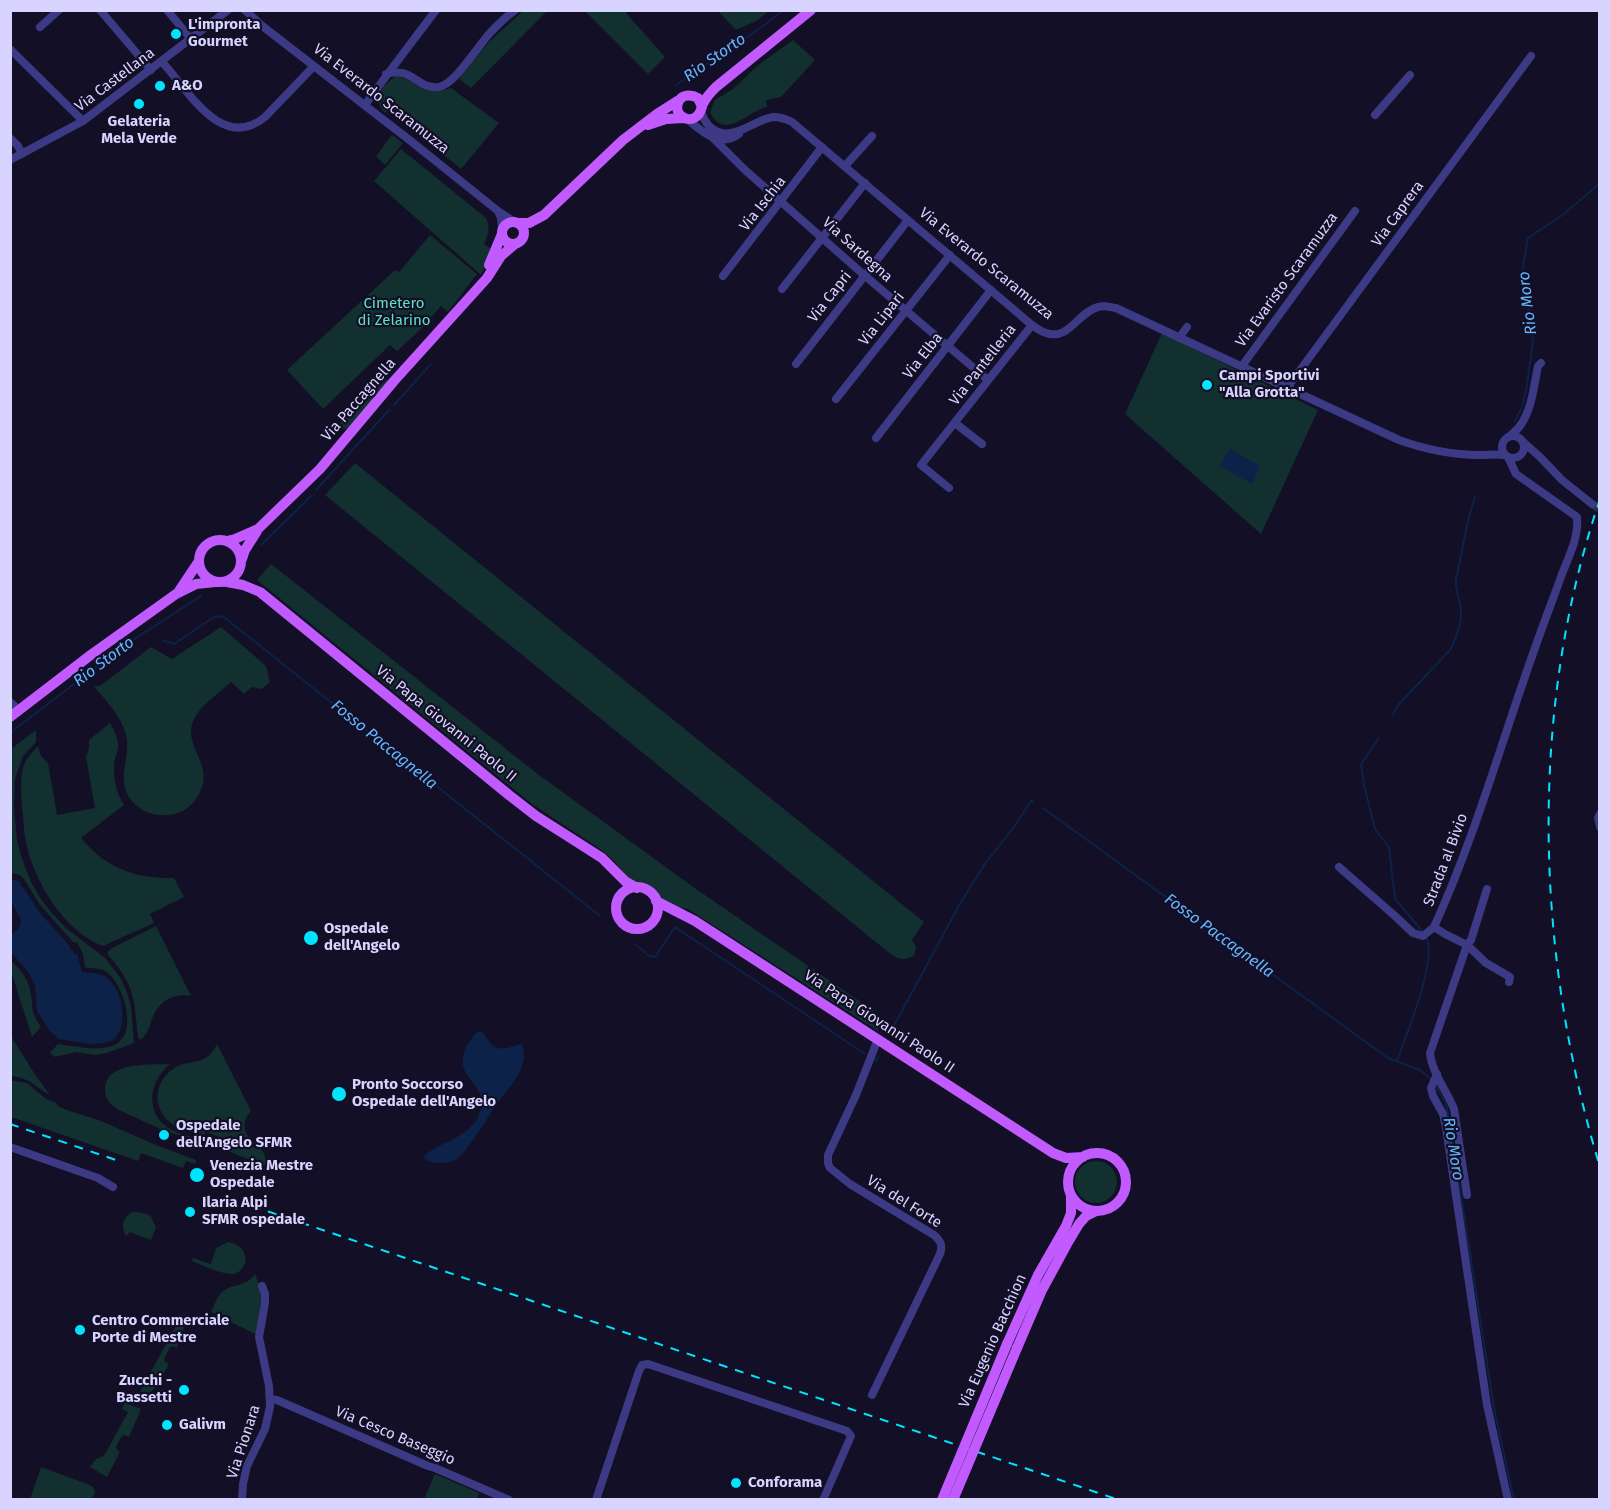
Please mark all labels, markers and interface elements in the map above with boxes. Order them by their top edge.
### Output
place label: L'impronta Gourmet [188,16,260,51]
marker: L'impronta Gourmet [169,27,183,41]
water label: Rio Storto [680,30,750,86]
street label: Via Everardo Scaramuzza [309,40,453,158]
street label: Via Castellana [72,44,158,116]
place label: A&O [172,77,203,95]
marker: A&O [153,79,167,93]
marker: Gelateria Mela Verde [132,97,146,111]
place label: Gelateria Mela Verde [101,113,177,148]
street label: Via Ischia [736,173,790,235]
street label: Via Caprera [1368,178,1428,250]
street label: Via Everardo Scaramuzza [915,204,1057,324]
street label: Via Evaristo Scaramuzza [1232,209,1342,351]
street label: Via Sardegna [818,214,896,286]
street label: Via Capri [804,268,856,326]
water label: Rio Moro [1515,270,1541,336]
street label: Via Lipari [855,289,909,349]
park label: Cimetero di Zelarino [358,295,430,330]
street label: Via Pantelleria [946,321,1020,409]
street label: Via Elba [899,329,947,383]
street label: Via Paccagnella [318,355,400,445]
place label: Campi Sportivi "Alla Grotta" [1219,367,1319,402]
marker: Campi Sportivi "Alla Grotta" [1200,378,1214,392]
water label: Rio Storto [70,633,138,691]
street label: Via Papa Giovanni Paolo II [372,662,520,786]
water label: Fosso Paccagnella [327,696,441,794]
street label: Strada al Bivio [1420,811,1472,909]
water label: Fosso Paccagnella [1160,890,1278,982]
place label: Ospedale dell'Angelo [324,920,400,955]
marker: Ospedale dell'Angelo [302,929,320,947]
street label: Via Papa Giovanni Paolo II [800,967,958,1077]
place label: Pronto Soccorso Ospedale dell'Angelo [352,1076,496,1111]
marker: Pronto Soccorso Ospedale dell'Angelo [330,1085,348,1103]
water label: Rio Moro [1439,1116,1467,1182]
place label: Ospedale dell'Angelo SFMR [176,1117,292,1152]
marker: Ospedale dell'Angelo SFMR [157,1128,171,1142]
place label: Venezia Mestre Ospedale [210,1157,313,1192]
marker: Venezia Mestre Ospedale [188,1166,206,1184]
street label: Via del Forte [863,1172,945,1232]
place label: Ilaria Alpi SFMR ospedale [202,1194,305,1229]
marker: Ilaria Alpi SFMR ospedale [183,1205,197,1219]
street label: Via Eugenio Bacchion [955,1271,1031,1411]
place label: Centro Commerciale Porte di Mestre [92,1312,229,1347]
marker: Centro Commerciale Porte di Mestre [73,1323,87,1337]
place label: Zucchi - Bassetti [116,1372,172,1407]
marker: Zucchi - Bassetti [177,1383,191,1397]
street label: Via Pionara [224,1403,264,1481]
street label: Via Cesco Baseggio [332,1403,458,1469]
place label: Galivm [179,1416,226,1434]
marker: Galivm [160,1418,174,1432]
place label: Conforama [748,1474,822,1492]
marker: Conforama [729,1476,743,1490]

